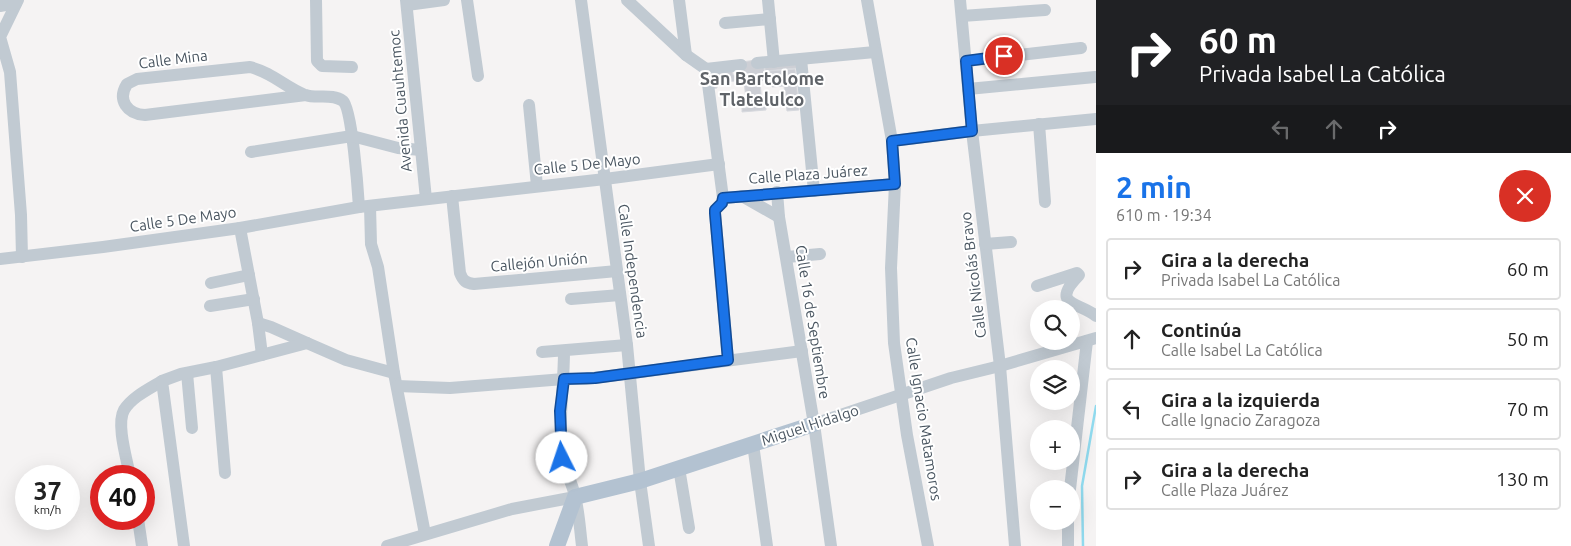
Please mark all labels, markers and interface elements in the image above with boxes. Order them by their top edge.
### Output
icon: right [1116,20,1181,85]
text: 60 m [1199,20,1277,60]
street label: Avenida Cuauhtemoc [385,29,415,173]
pin [983,35,1025,77]
icon: arrive [990,42,1018,70]
street label: Calle Mina [137,46,209,72]
text: Privada Isabel La Católica [1199,61,1446,86]
district label: San Bartolome Tlatelulco [700,68,824,109]
icon: left [1267,115,1295,143]
icon: ahead [1320,115,1348,143]
icon: right [1373,115,1401,143]
street label: Calle 5 De Mayo [533,150,641,178]
street label: Calle Plaza Juárez [748,161,868,187]
text: 2 min [1116,170,1192,204]
button: close [1499,170,1551,222]
street label: Calle 5 De Mayo [129,203,237,235]
street label: Calle Independencia [615,203,651,339]
text: 610 m · 19:34 [1116,206,1212,224]
street label: Calle Nicolás Bravo [957,211,989,339]
street label: Calle 16 de Septiembre [792,244,834,400]
street label: Callejón Unión [490,249,588,275]
text: Gira a la derecha [1161,249,1309,271]
icon: right [1118,255,1146,283]
text: 60 m [1507,258,1549,280]
text: Privada Isabel La Católica [1161,271,1340,289]
map controls [1030,300,1080,530]
button: search [1030,300,1080,350]
text: Continúa [1161,319,1242,341]
icon: ahead [1118,325,1146,353]
text: 50 m [1507,328,1549,350]
street label: Calle Ignacio Matamoros [903,336,945,502]
text: Calle Isabel La Católica [1161,341,1323,359]
button: layers [1030,360,1080,410]
text: Gira a la izquierda [1161,389,1320,411]
icon: left [1118,395,1146,423]
text: 70 m [1507,398,1549,420]
street label: Miguel Hidalgo [759,401,861,449]
text: Calle Ignacio Zaragoza [1161,411,1320,429]
button: + [1030,420,1080,470]
position arrow [535,431,587,483]
text: Gira a la derecha [1161,459,1309,481]
speed limit sign: 40 [90,465,155,530]
icon: right [1118,465,1146,493]
text: 130 m [1496,468,1549,490]
text: 37 [33,477,62,505]
button: − [1030,480,1080,530]
text: Calle Plaza Juárez [1161,481,1289,499]
text: km/h [34,503,61,516]

